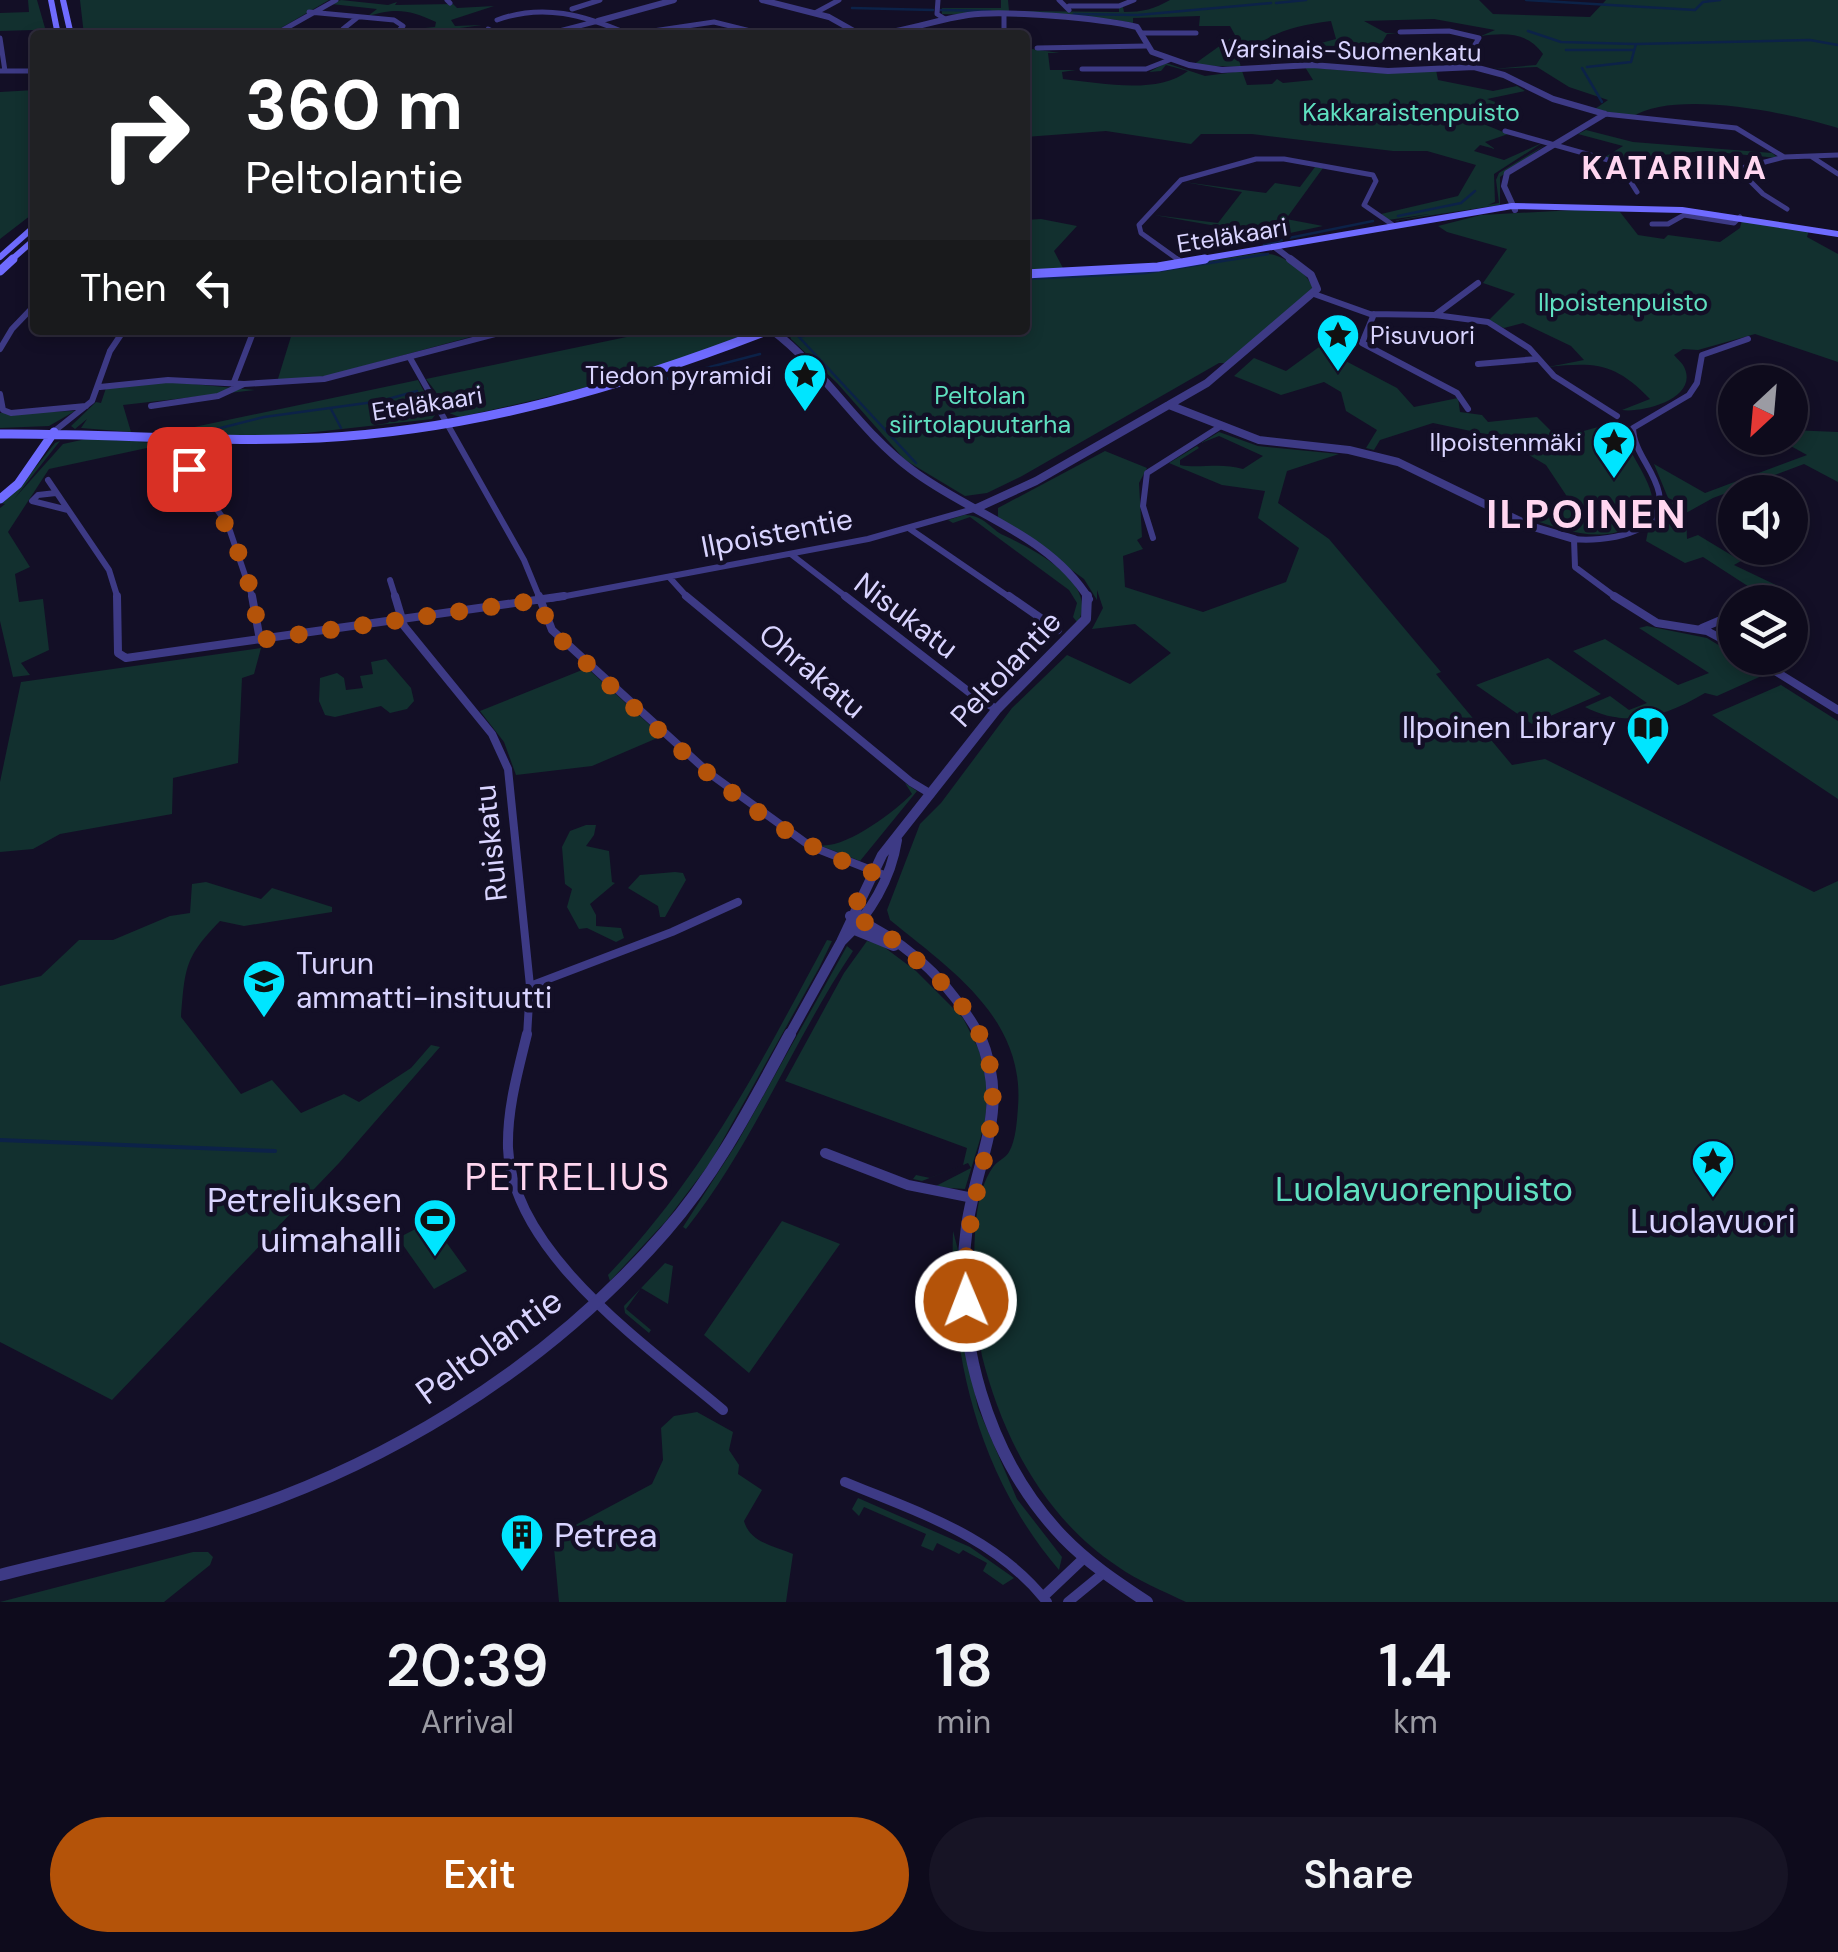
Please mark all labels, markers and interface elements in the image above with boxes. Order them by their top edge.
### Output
street label: Varsinais-Suomenkatu [1220,32,1482,69]
text: 360 m [245,60,463,151]
icon: right [80,70,210,200]
park label: Kakkaraistenpuisto [1302,96,1520,129]
district label: KATARIINA [1582,147,1768,189]
text: Peltolantie [245,148,463,207]
street label: Eteläkaari [1174,210,1290,261]
icon: left [187,260,242,315]
text: Then [80,263,167,313]
park label: Ilpoistenpuisto [1538,286,1708,319]
place icon: Pisuvuori [1315,312,1361,373]
place label: Pisuvuori [1370,319,1475,352]
place icon: Tiedon pyramidi [782,352,828,413]
place label: Tiedon pyramidi [585,359,772,392]
north arrow [1718,365,1808,455]
map controls [1718,365,1808,675]
street label: Eteläkaari [369,378,485,429]
park label: Peltolan siirtolapuutarha [889,379,1071,441]
place icon: Ilpoistenmäki [1591,419,1637,480]
place label: Ilpoistenmäki [1430,426,1582,459]
pin [147,427,232,512]
icon: arrive [162,442,217,497]
button: sound [1718,475,1808,565]
district label: ILPOINEN [1486,488,1688,540]
street label: Ilpoistentie [698,499,856,566]
street label: Nisukatu [847,564,966,667]
button: layers [1718,585,1808,675]
street label: Peltolantie [942,602,1070,735]
street label: Ohrakatu [751,615,874,727]
library icon: Ilpoinen Library [1625,705,1671,766]
place label: Ilpoinen Library [1402,708,1616,747]
street label: Ruiskatu [465,783,516,903]
place label: Turun ammatti-insituutti [296,944,552,1017]
school or university icon: Turun ammatti-insituutti [241,958,287,1019]
place icon: Luolavuori [1690,1138,1736,1199]
district label: PETRELIUS [464,1152,672,1202]
park label: Luolavuorenpuisto [1275,1166,1573,1212]
place label: Petreliuksen uimahalli [207,1177,402,1263]
sports icon: Petreliuksen uimahalli [412,1197,458,1258]
place label: Luolavuori [1630,1198,1796,1244]
position arrow [914,1249,1018,1353]
street label: Peltolantie [407,1277,571,1415]
building icon: Petrea [499,1512,545,1573]
place label: Petrea [554,1512,658,1558]
text: 20:39 [386,1626,549,1705]
text: 18 [935,1626,993,1705]
text: 1.4 [1379,1626,1452,1705]
text: Arrival [421,1701,514,1743]
text: min [937,1701,991,1743]
text: km [1393,1701,1438,1743]
button: Exit [50,1817,909,1932]
button: Share [929,1817,1788,1932]

